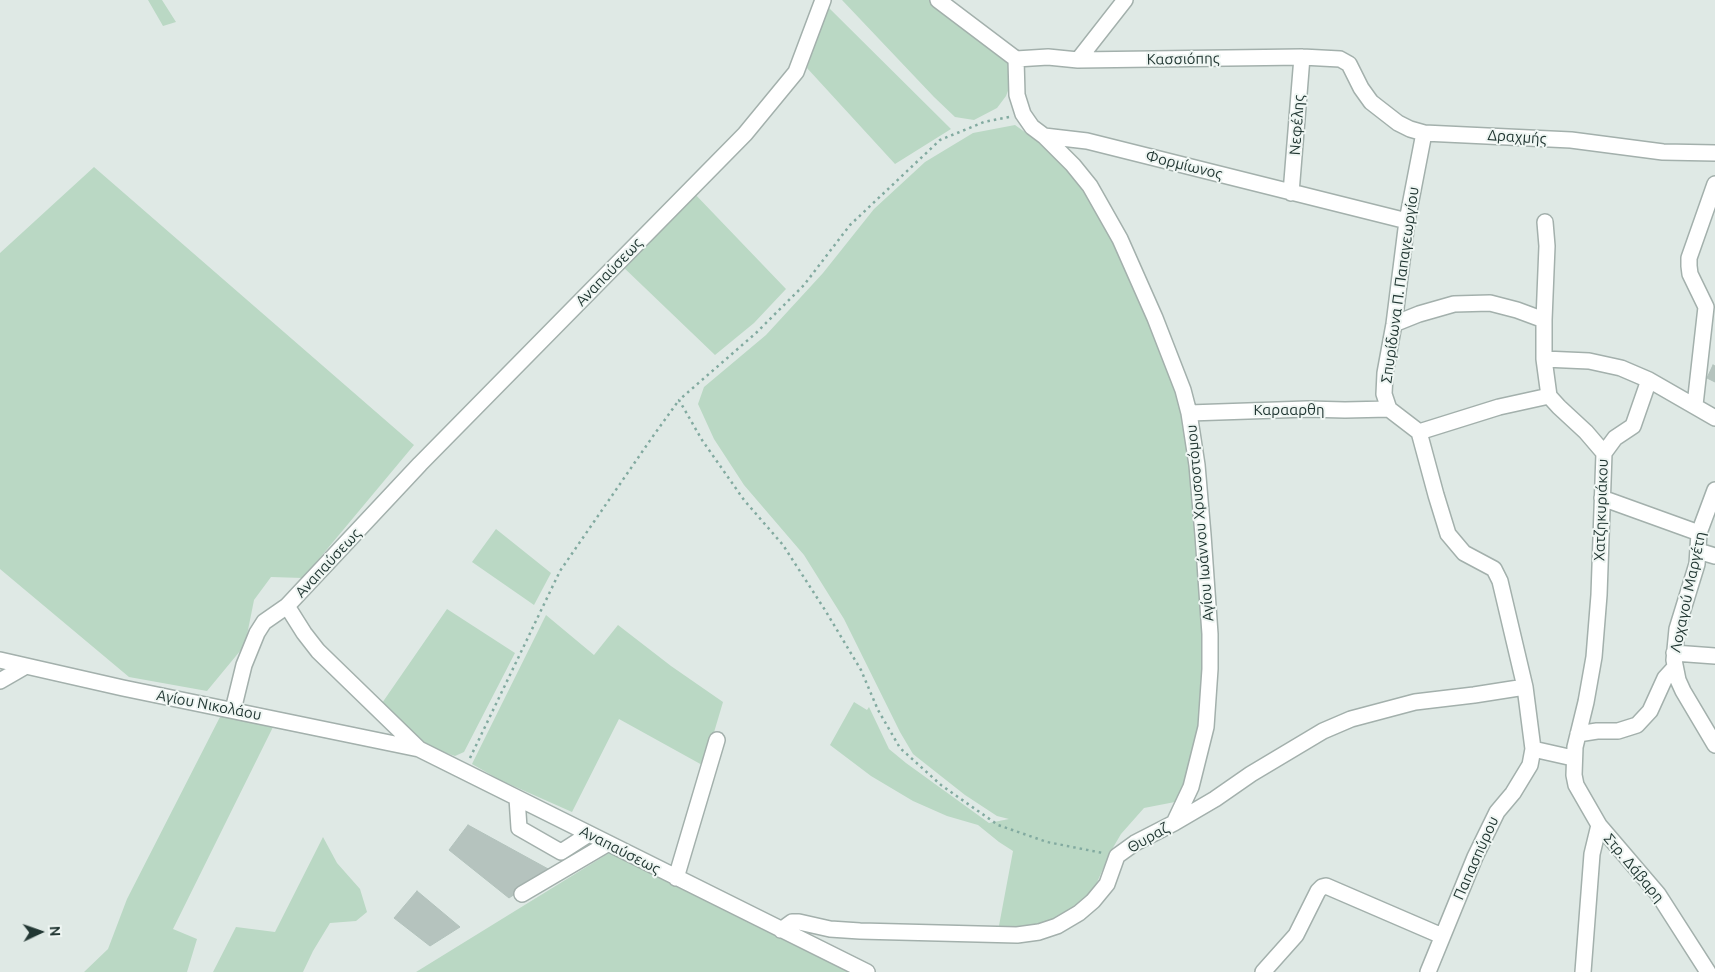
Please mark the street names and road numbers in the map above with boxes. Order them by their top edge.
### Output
street label: Κασσιόπης [1146,49,1220,69]
street label: Νεφέλης [1286,94,1308,156]
street label: Δραχμής [1487,126,1547,148]
street label: Φορμίωνος [1144,147,1224,183]
street label: Σπυρίδωνα Π. Παπαγεωργίου [1377,186,1423,384]
street label: Αναπαύσεως [572,234,646,310]
street label: Καρααρθη [1253,401,1325,419]
street label: Αγίου Ιωάννου Χρυσοστόμου [1182,424,1218,622]
street label: Χατζηκυριάκου [1590,459,1612,561]
street label: Αναπαύσεως [291,525,365,601]
street label: Λοχαγού Μαργέτη [1666,530,1710,654]
street label: Αγίου Νικολάου [155,686,263,724]
street label: Παπασπύρου [1450,813,1502,903]
street label: Θυραζ [1124,819,1172,857]
street label: Αναπαύσεως [577,822,663,878]
street label: Στρ. Δάβαρη [1600,830,1668,906]

